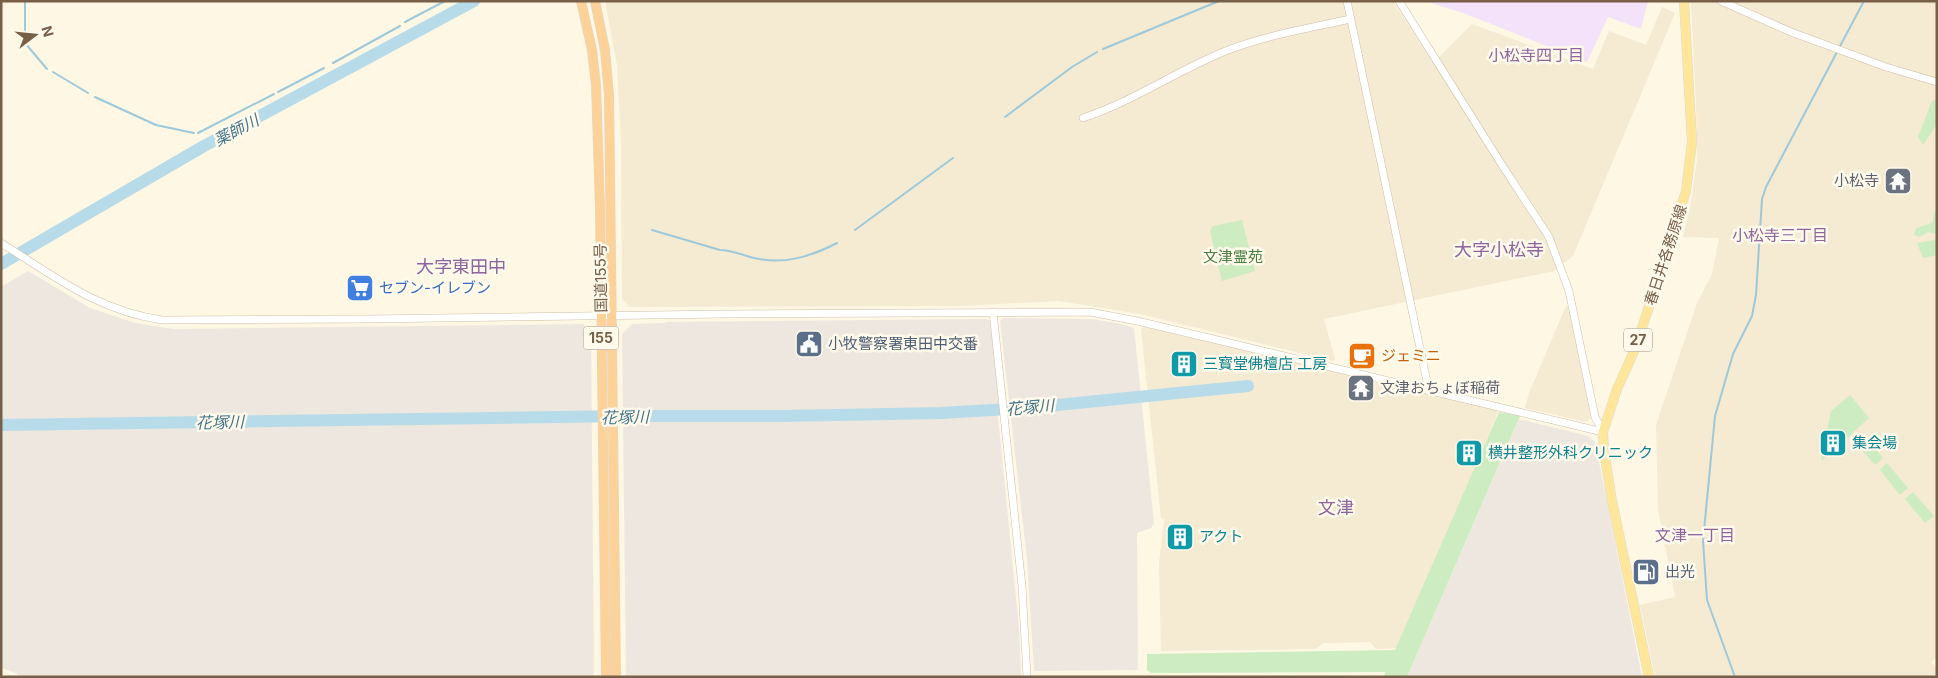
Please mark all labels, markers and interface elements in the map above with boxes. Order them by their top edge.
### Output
north arrow [10,10,60,60]
text: N [38,24,58,39]
district label: 小松寺四丁目 [1488,45,1584,65]
water label: 薬師川 [210,109,264,150]
temple icon: 小松寺 [1883,166,1913,196]
place label: 小松寺 [1834,171,1879,190]
street label: 春日井各務原線 [1640,202,1691,308]
district label: 小松寺三丁目 [1732,225,1828,245]
district label: 大字小松寺 [1454,239,1544,260]
street label: 国道155号 [590,243,611,313]
park label: 文津霊苑 [1203,247,1263,266]
district label: 大字東田中 [416,256,506,277]
supermarket icon: セブン-イレブン [345,273,375,303]
place label: セブン-イレブン [379,278,491,297]
road number: 155 [584,326,618,349]
road number: 27 [1624,328,1652,352]
public building icon: 小牧警察署東田中交番 [794,329,824,359]
place label: 小牧警察署東田中交番 [828,334,978,353]
cafe icon: ジェミニ [1347,341,1377,371]
place label: ジェミニ [1381,346,1441,365]
building icon: 三寳堂佛檀店 工房 [1169,349,1199,379]
place label: 三寳堂佛檀店 工房 [1203,354,1327,373]
temple icon: 文津おちょぼ稲荷 [1346,373,1376,403]
place label: 文津おちょぼ稲荷 [1380,378,1500,397]
water label: 花塚川 [1005,395,1057,419]
water label: 花塚川 [601,407,651,427]
water label: 花塚川 [196,412,246,432]
building icon: 集会場 [1818,428,1848,458]
place label: 集会場 [1852,433,1897,452]
building icon: 横井整形外科クリニック [1454,438,1484,468]
place label: 横井整形外科クリニック [1488,443,1653,462]
district label: 文津 [1318,497,1354,518]
building icon: アクト [1165,522,1195,552]
district label: 文津一丁目 [1655,525,1735,545]
place label: アクト [1199,527,1243,546]
fuel station icon: 出光 [1631,557,1661,587]
place label: 出光 [1665,562,1695,581]

